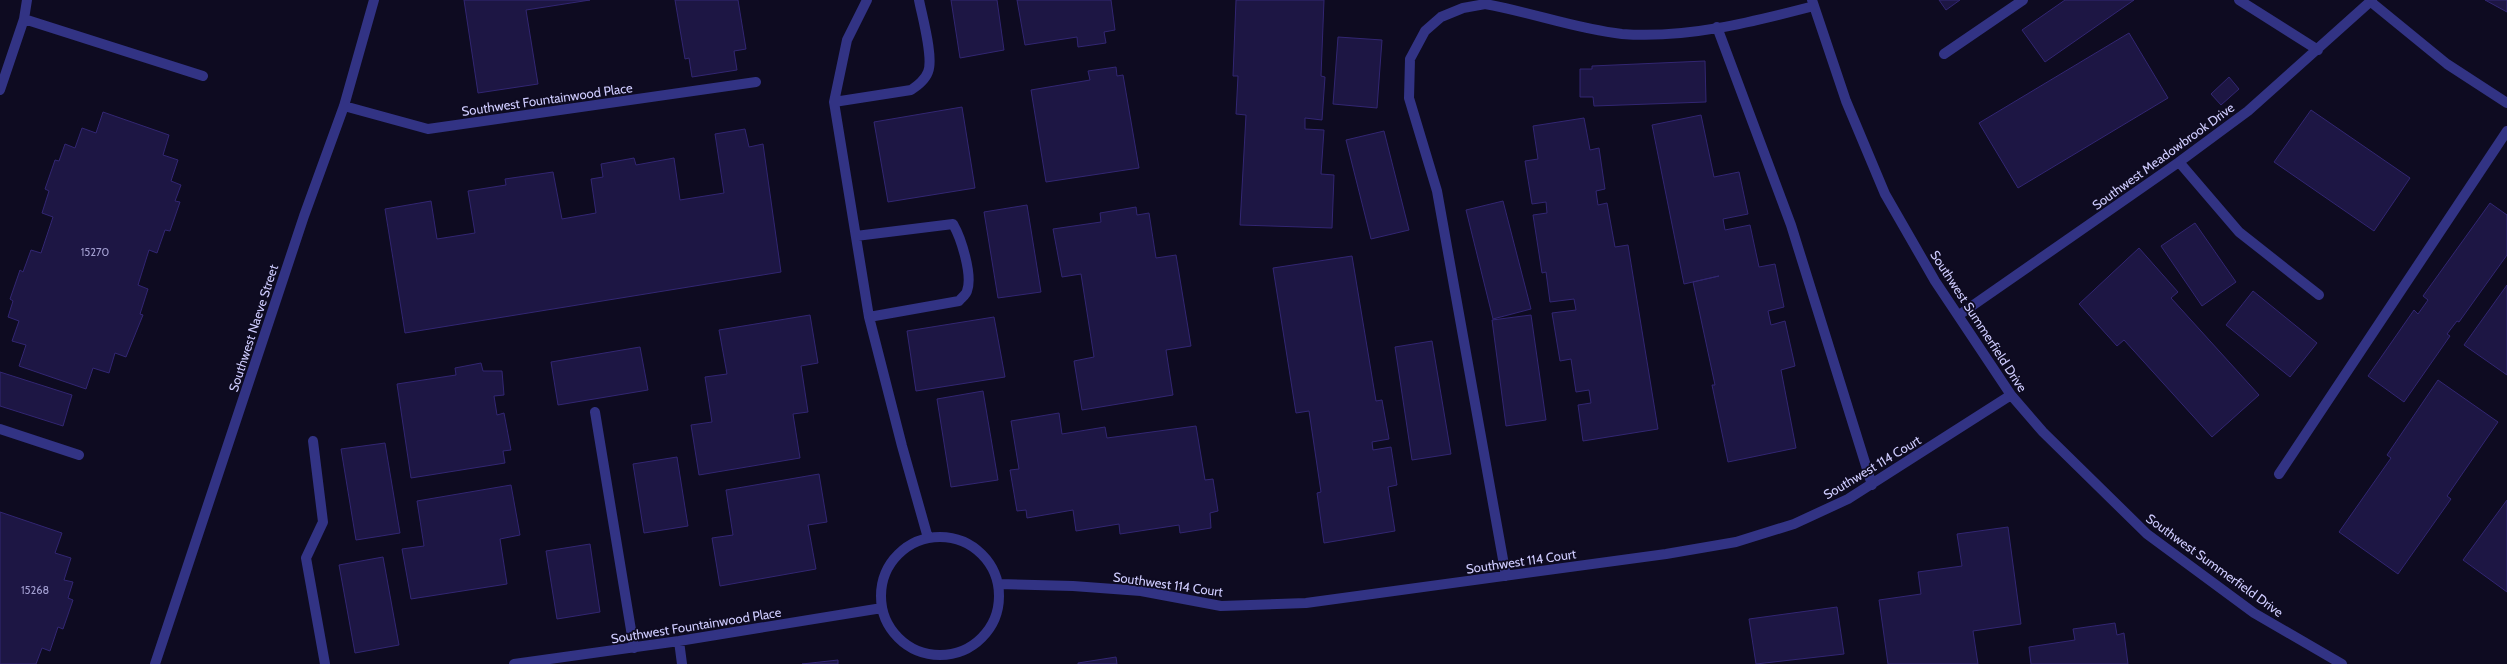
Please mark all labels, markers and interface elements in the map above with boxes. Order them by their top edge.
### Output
street label: Southwest Fountainwood Place [461,79,634,119]
street label: Southwest Meadowbrook Drive [2089,99,2238,213]
house number: 15270 [81,245,110,259]
street label: Southwest Summerfield Drive [1927,247,2031,395]
street label: Southwest Naeve Street [225,262,281,394]
street label: Southwest 114 Court [1820,431,1924,502]
street label: Southwest Summerfield Drive [2143,510,2287,620]
street label: Southwest 114 Court [1465,545,1578,577]
street label: Southwest 114 Court [1112,568,1225,600]
house number: 15268 [21,583,49,597]
street label: Southwest Fountainwood Place [610,604,783,646]

